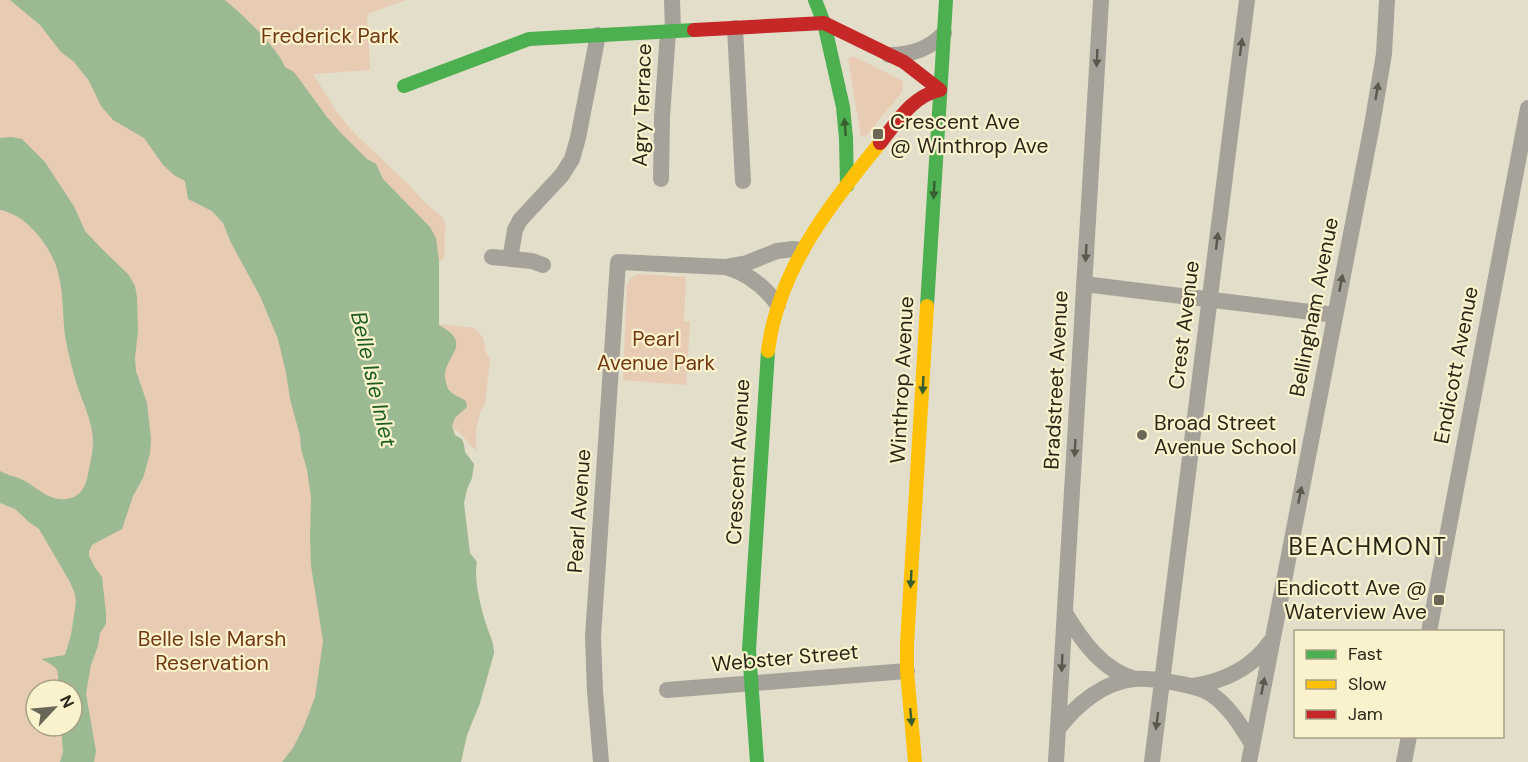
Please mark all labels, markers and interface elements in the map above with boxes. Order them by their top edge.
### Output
park label: Frederick Park [261,22,399,50]
one-way arrow [1236,38,1245,57]
street label: Agry Terrace [626,43,658,167]
one-way arrow [1093,49,1102,68]
one-way arrow [1373,81,1382,100]
place label: Crescent Ave @ Winthrop Ave [890,108,1048,160]
one-way arrow [840,118,850,137]
marker: Crescent Ave @ Winthrop Ave [871,127,885,141]
one-way arrow [930,181,939,200]
street label: Bellingham Avenue [1283,215,1345,399]
one-way arrow [1212,231,1222,250]
one-way arrow [1081,244,1091,263]
street label: Crest Avenue [1162,259,1206,391]
one-way arrow [1337,273,1346,292]
street label: Endicott Avenue [1427,284,1485,446]
street label: Bradstreet Avenue [1037,290,1075,470]
street label: Winthrop Avenue [884,295,920,464]
water label: Belle Isle Inlet [344,309,403,450]
park label: Pearl Avenue Park [597,325,716,377]
one-way arrow [918,375,927,394]
street label: Crescent Avenue [720,378,756,546]
place label: Broad Street Avenue School [1154,409,1297,461]
marker: Broad Street Avenue School [1135,428,1149,442]
one-way arrow [1070,438,1079,457]
street label: Pearl Avenue [561,448,597,574]
one-way arrow [1296,485,1305,504]
district label: BEACHMONT [1289,531,1447,562]
one-way arrow [906,570,916,589]
place label: Endicott Ave @ Waterview Ave [1277,574,1427,626]
marker: Endicott Ave @ Waterview Ave [1432,593,1446,607]
park label: Belle Isle Marsh Reservation [138,625,286,677]
legend [1294,630,1504,738]
street label: Webster Street [710,638,860,678]
text: Fast [1348,642,1383,666]
one-way arrow [1057,654,1066,673]
text: Slow [1348,672,1387,696]
one-way arrow [1259,677,1268,696]
north arrow [24,678,84,738]
text: N [55,692,79,711]
text: Jam [1348,702,1383,726]
one-way arrow [906,707,916,726]
one-way arrow [1152,712,1162,731]

